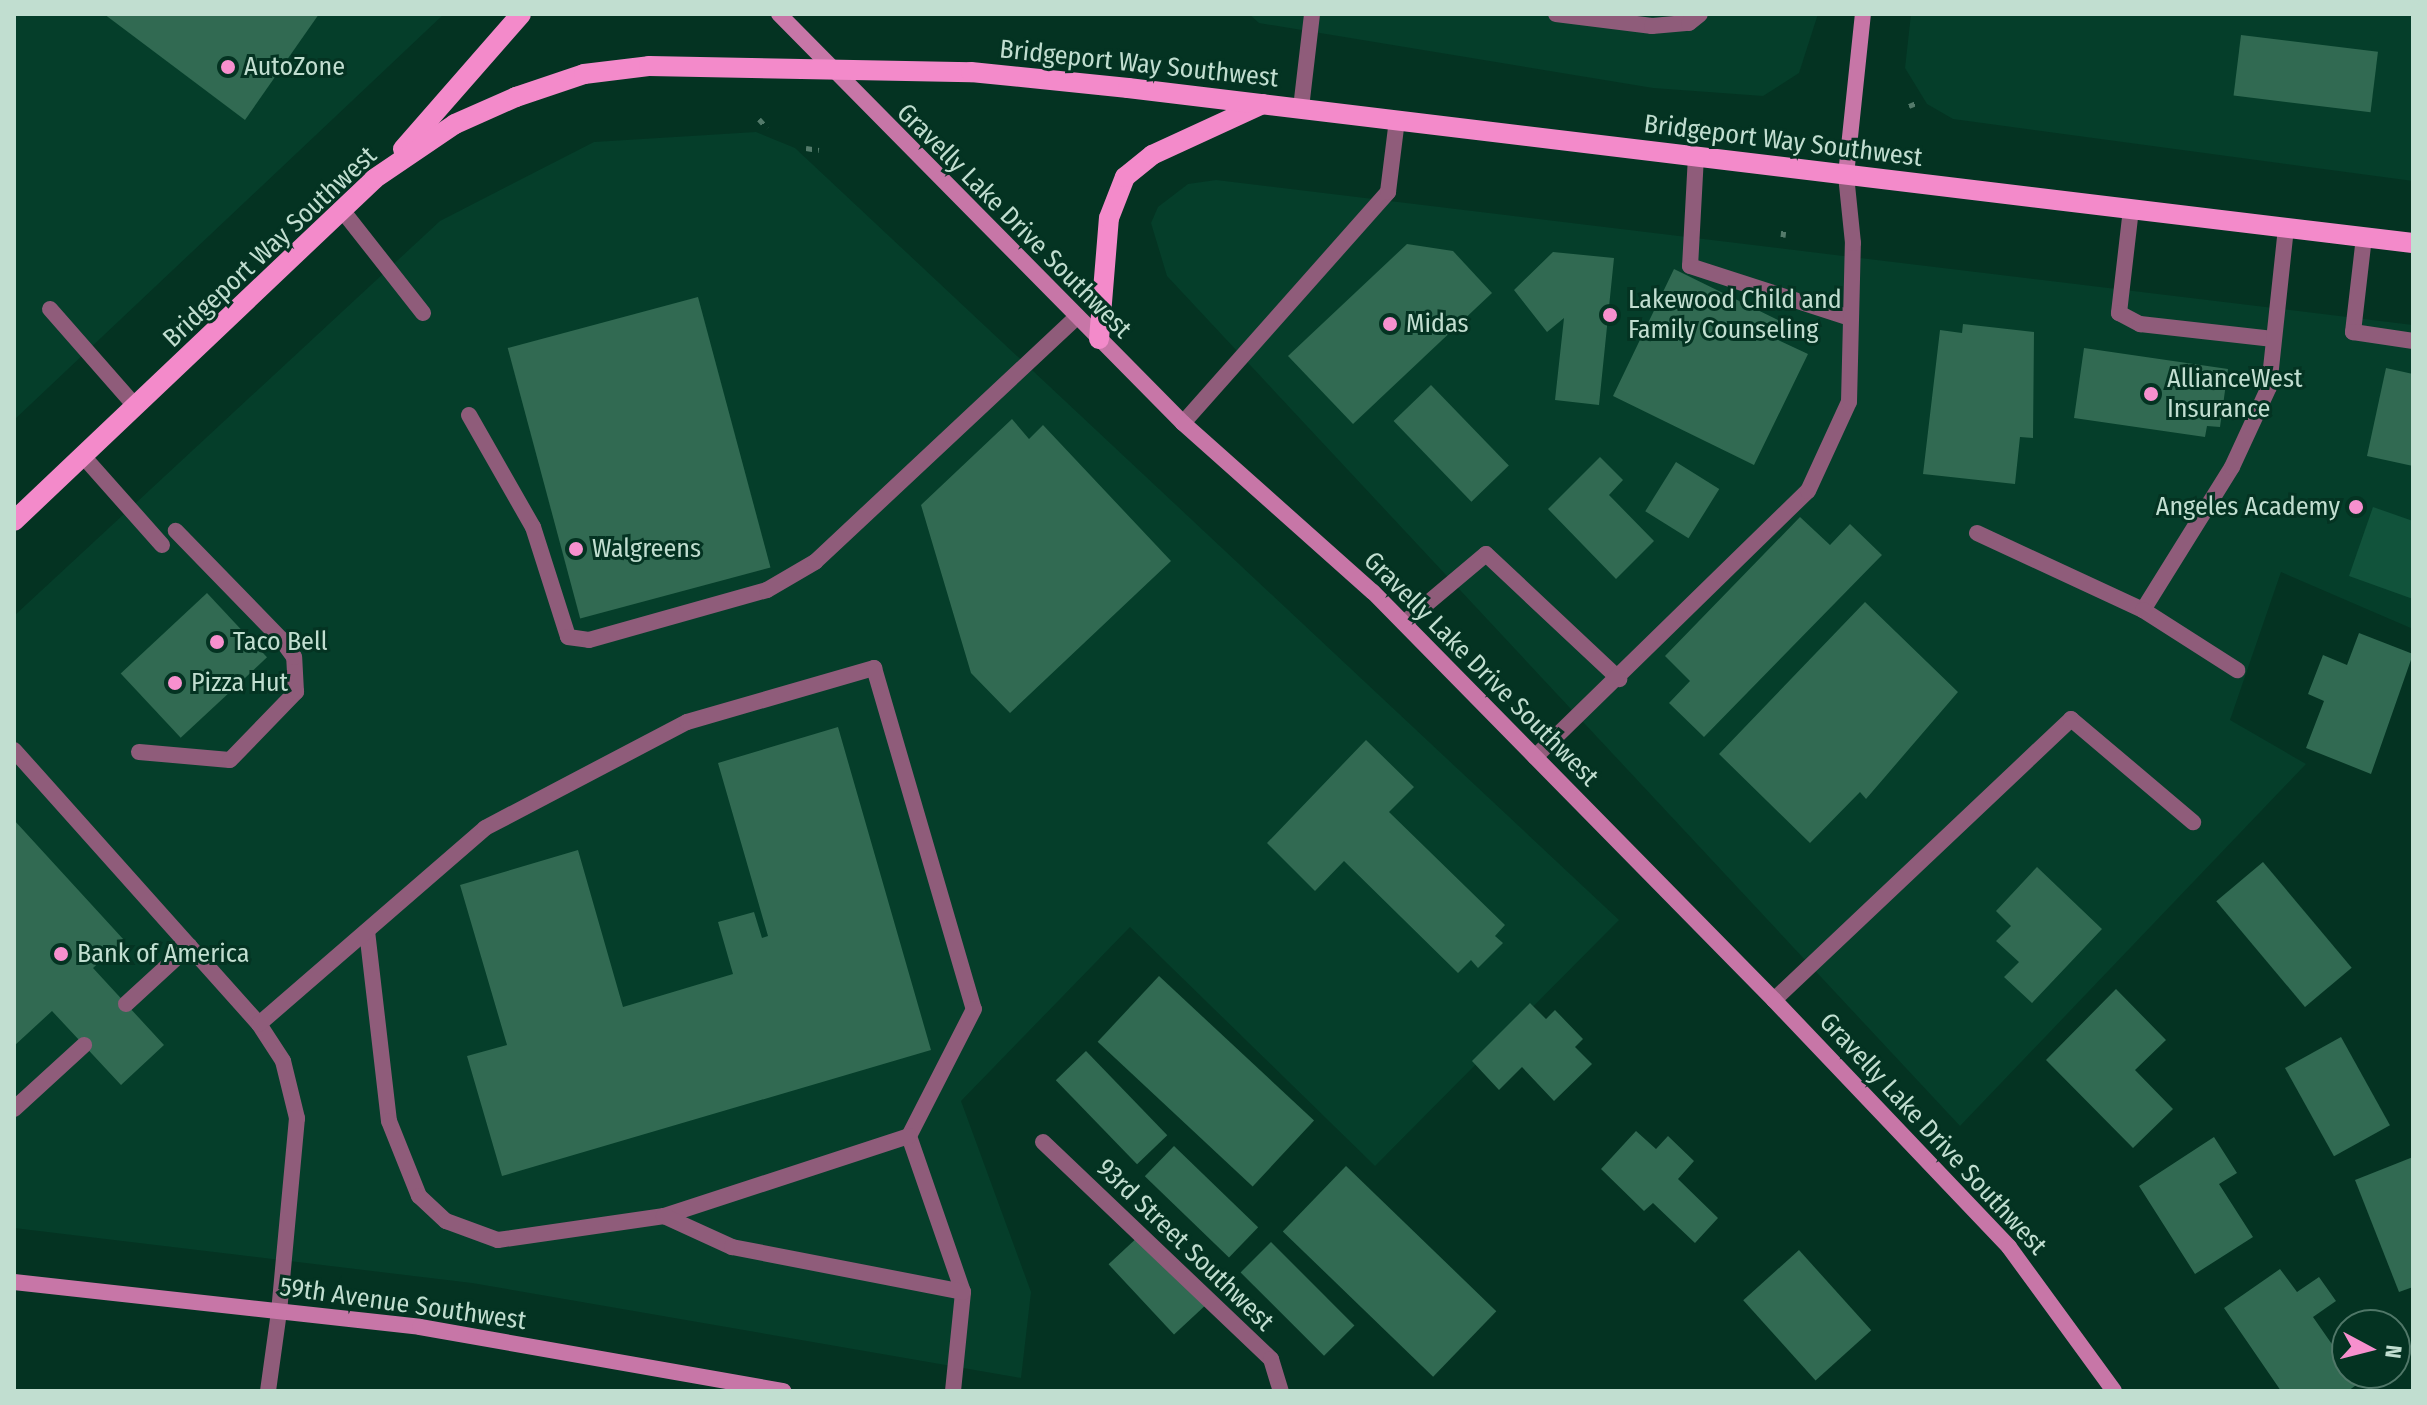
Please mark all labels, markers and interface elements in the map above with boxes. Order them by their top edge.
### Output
street label: Bridgeport Way Southwest [998,34,1280,94]
place label: AutoZone [244,51,345,83]
marker: AutoZone [219,58,237,76]
street label: Gravelly Lake Drive Southwest [890,97,1138,345]
street label: Bridgeport Way Southwest [1642,108,1924,174]
street label: Bridgeport Way Southwest [157,140,383,354]
place label: Lakewood Child and Family Counseling [1628,284,1842,346]
marker: Lakewood Child and Family Counseling [1599,304,1621,326]
place label: Midas [1406,308,1469,340]
marker: Midas [1381,315,1399,333]
place label: AllianceWest Insurance [2167,363,2303,424]
marker: AllianceWest Insurance [2142,385,2160,403]
place label: Angeles Academy [2156,491,2340,523]
marker: Angeles Academy [2347,498,2365,516]
place label: Walgreens [592,533,701,565]
marker: Walgreens [567,540,585,558]
street label: Gravelly Lake Drive Southwest [1357,545,1605,793]
place label: Taco Bell [233,626,328,658]
marker: Taco Bell [208,633,226,651]
place label: Pizza Hut [191,667,288,699]
marker: Pizza Hut [166,674,184,692]
place label: Bank of America [77,938,249,970]
marker: Bank of America [52,945,70,963]
street label: Gravelly Lake Drive Southwest [1813,1007,2053,1261]
street label: 93rd Street Southwest [1090,1152,1280,1338]
street label: 59th Avenue Southwest [278,1271,528,1337]
north arrow [2331,1309,2411,1389]
text: N [2379,1344,2408,1360]

